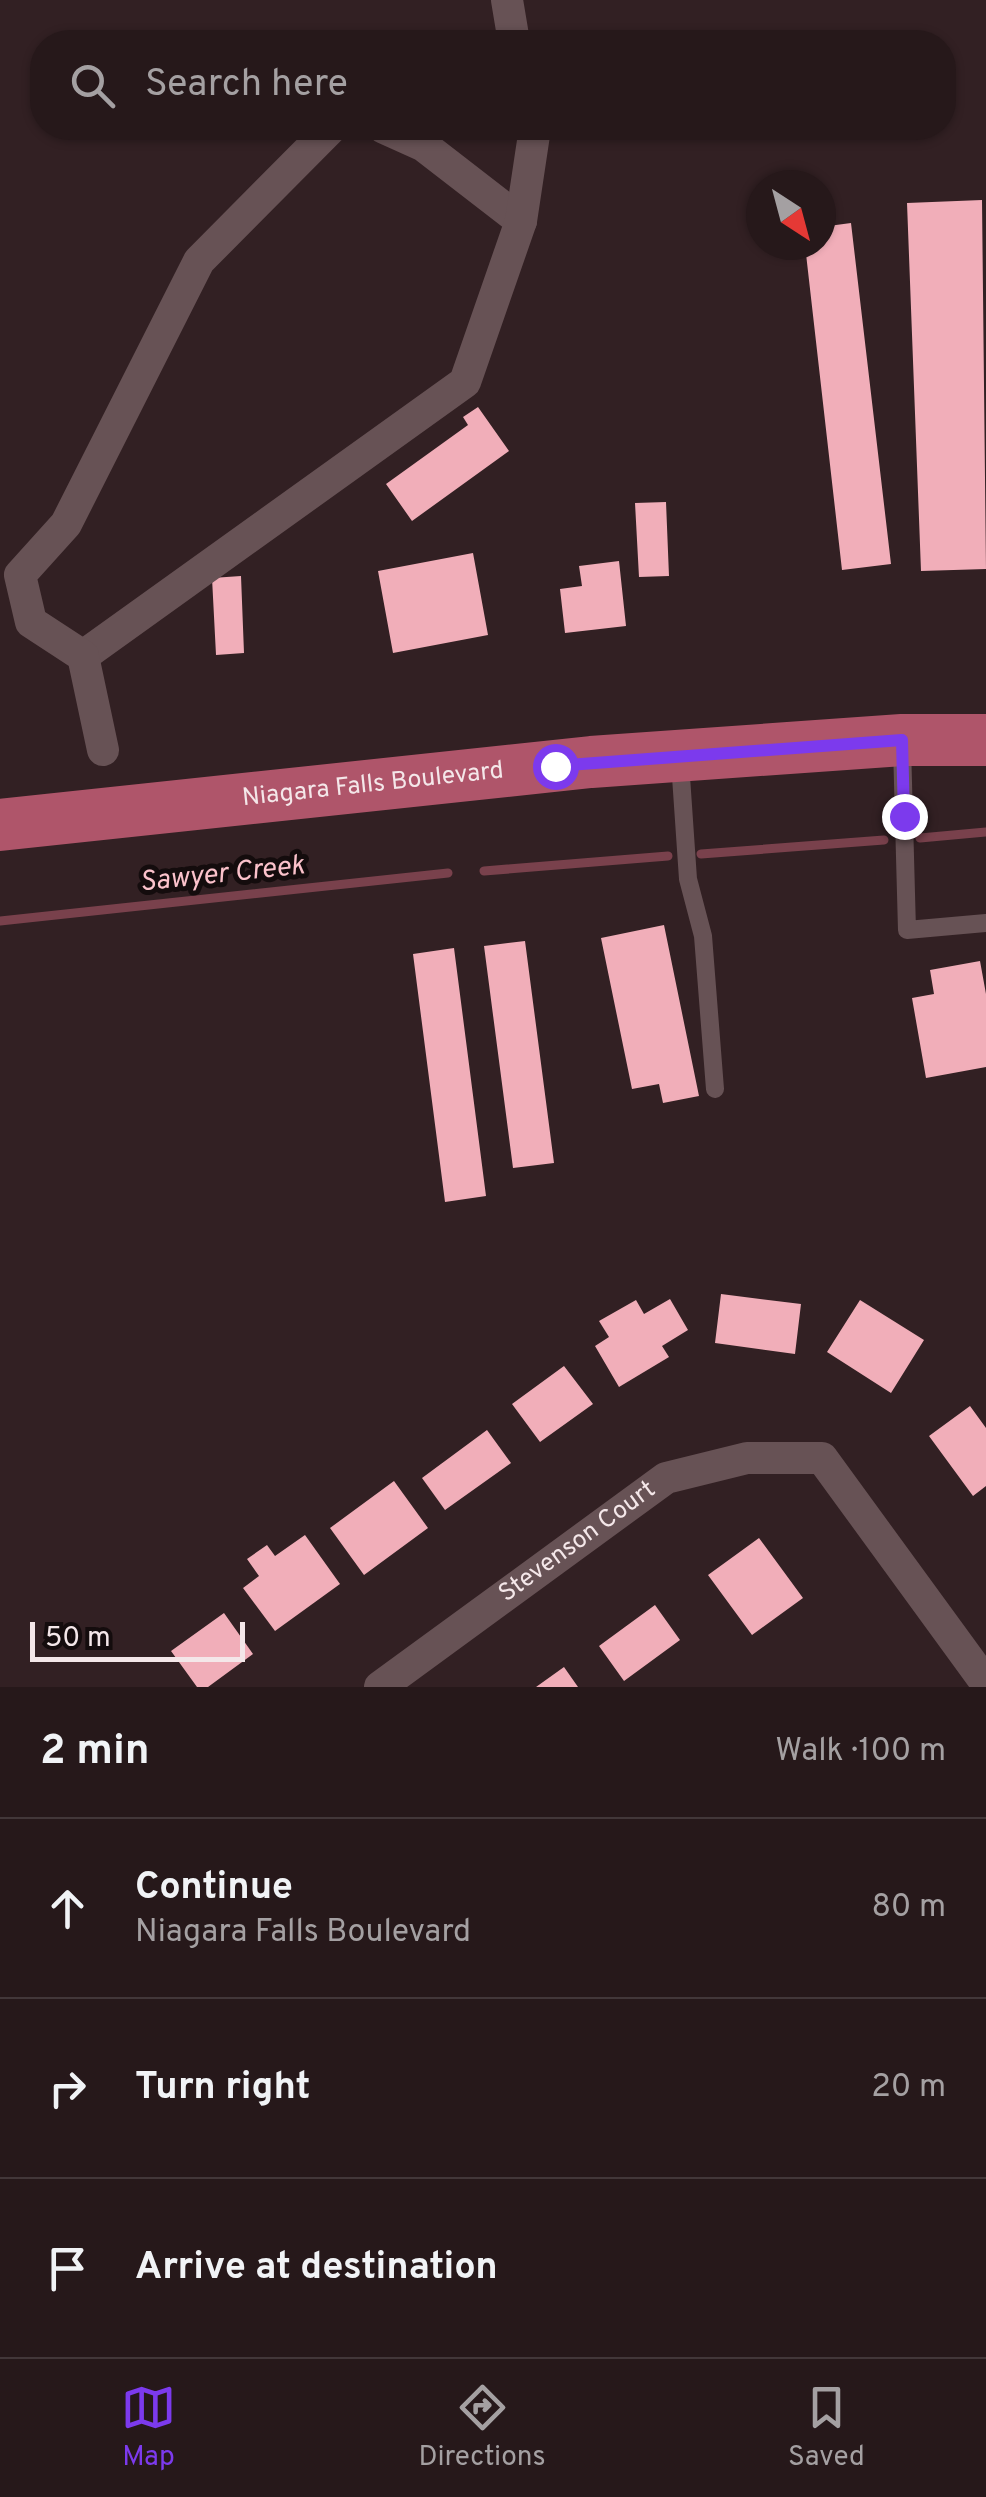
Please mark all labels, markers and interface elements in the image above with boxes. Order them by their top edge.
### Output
search box [30,30,956,140]
icon: search [65,58,120,113]
text: Search here [145,61,348,110]
north arrow [746,170,836,260]
route start [533,744,579,790]
street label: Niagara Falls Boulevard [241,755,505,815]
route end [882,794,928,840]
water label: Sawyer Creek [138,848,307,902]
street label: Stevenson Court [493,1474,663,1610]
scale bar [30,1617,245,1662]
text: 50 m [45,1621,111,1657]
text: 2 min [40,1726,150,1779]
text: Walk · 100 m [775,1732,946,1772]
text: Continue [135,1864,293,1913]
icon: ahead [40,1881,95,1936]
text: 80 m [872,1888,946,1928]
text: Niagara Falls Boulevard [135,1913,471,1953]
icon: right [40,2061,95,2116]
text: Turn right [135,2064,310,2113]
text: 20 m [871,2068,946,2108]
icon: arrive [40,2241,95,2296]
text: Arrive at destination [135,2244,498,2293]
tab: Map [121,2380,176,2476]
tab: Directions [418,2380,546,2476]
tab: Saved [788,2380,865,2476]

